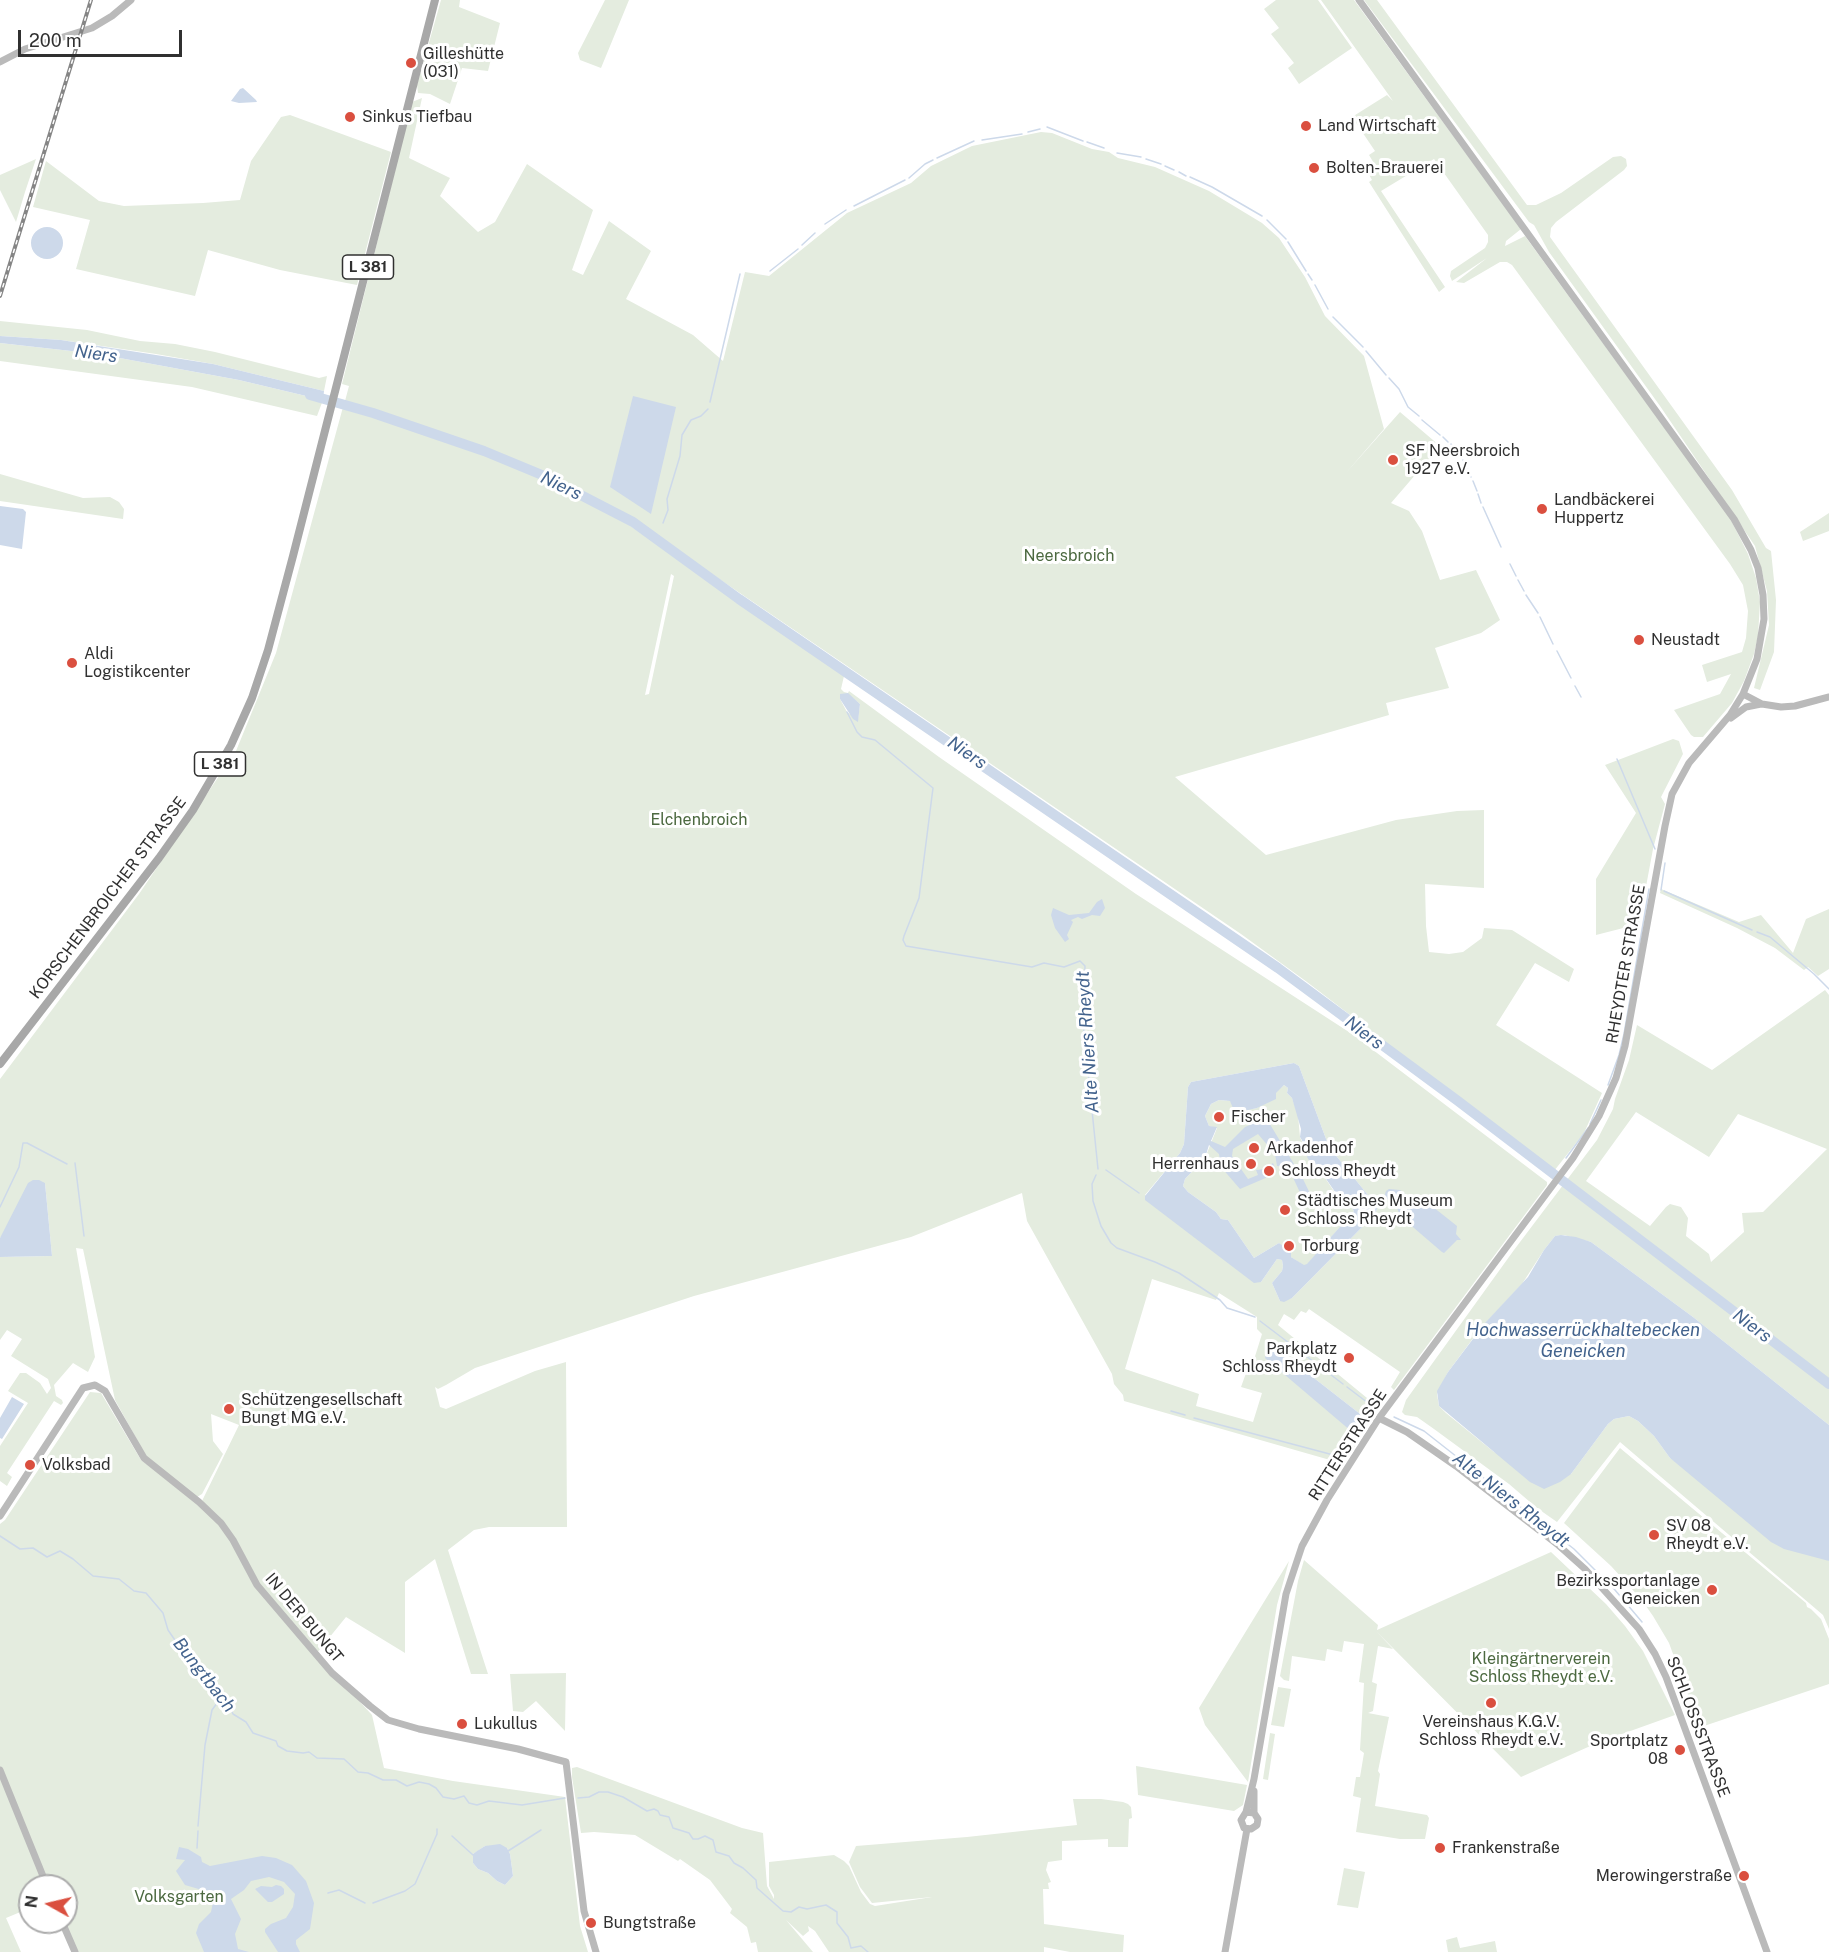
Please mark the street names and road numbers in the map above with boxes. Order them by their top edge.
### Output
road number: L 381 [342,255,394,279]
road number: L 381 [194,752,246,776]
street label: KORSCHENBROICHER STRASSE [26,793,190,1003]
street label: RHEYDTER STRASSE [1603,883,1649,1045]
street label: RITTERSTRASSE [1305,1386,1391,1504]
street label: IN DER BUNGT [261,1569,347,1667]
street label: SCHLOSSSTRASSE [1662,1654,1734,1800]

